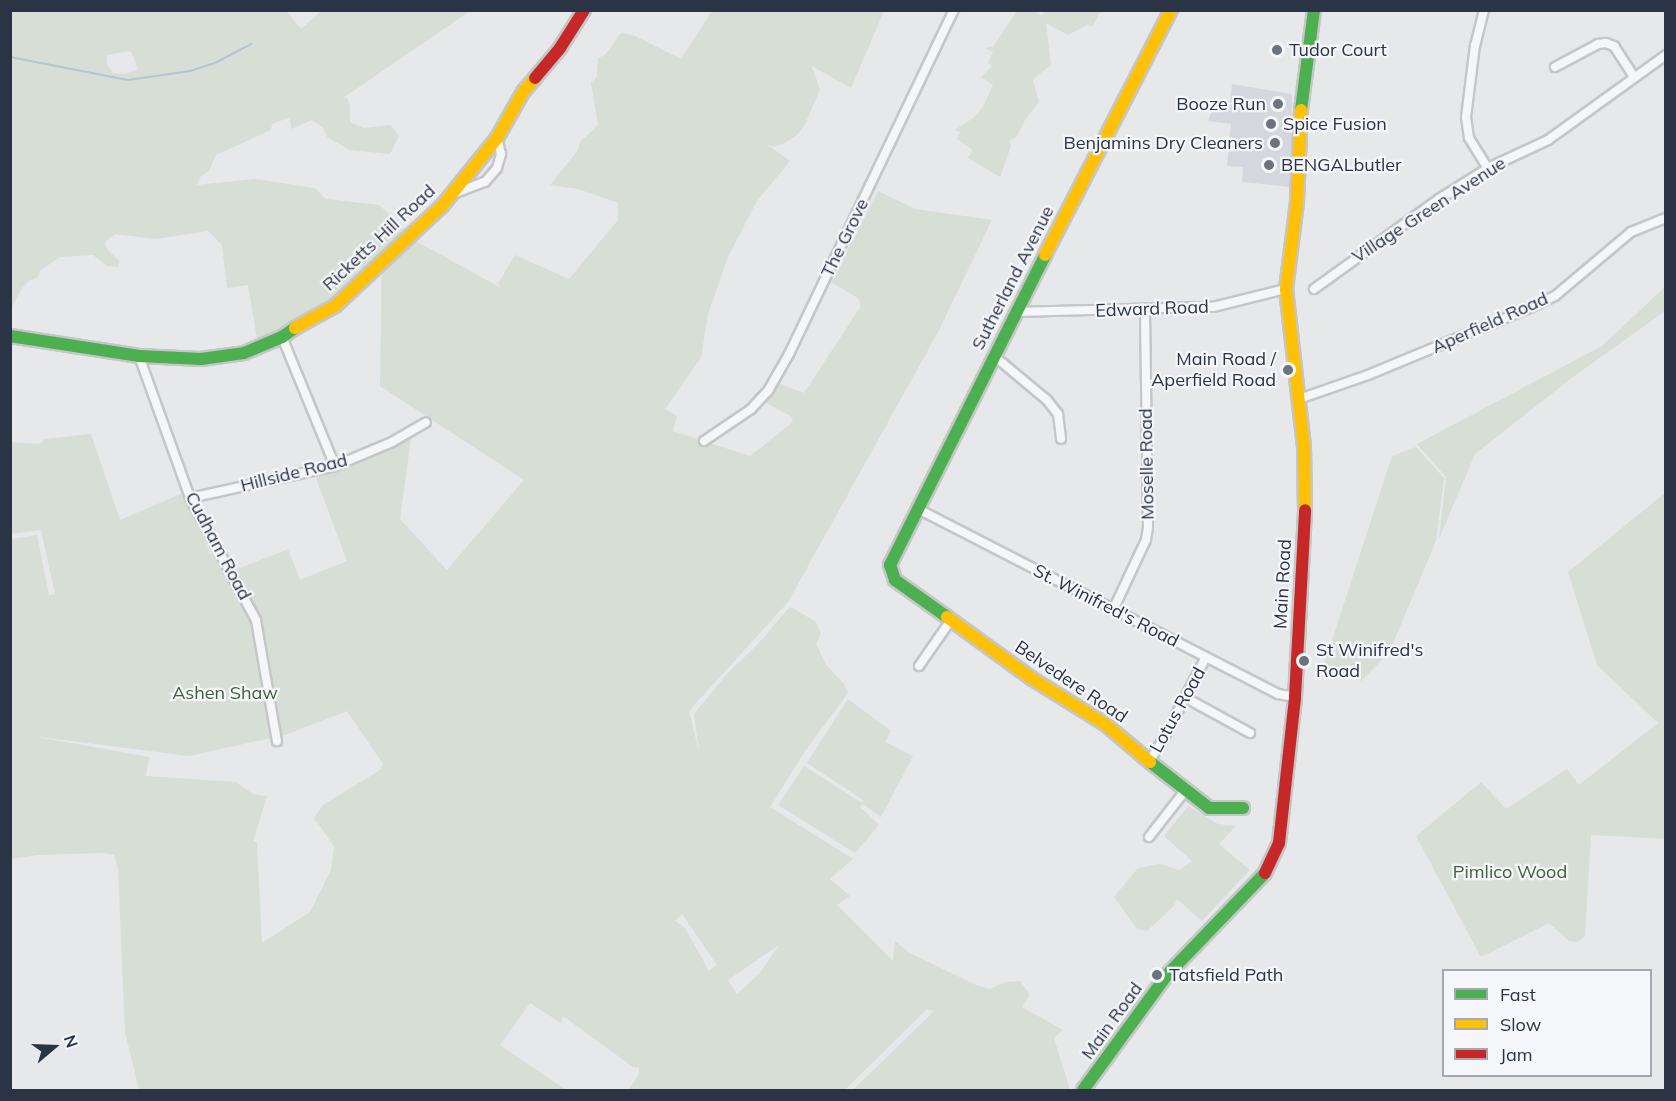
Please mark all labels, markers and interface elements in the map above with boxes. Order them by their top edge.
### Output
place label: Tudor Court [1289,39,1387,61]
marker: Tudor Court [1270,43,1284,57]
place label: Booze Run [1176,93,1266,115]
marker: Booze Run [1271,97,1285,111]
place label: Spice Fusion [1283,113,1387,135]
marker: Spice Fusion [1264,117,1278,131]
place label: Benjamins Dry Cleaners [1063,132,1263,154]
marker: Benjamins Dry Cleaners [1268,136,1282,150]
street label: Village Green Avenue [1348,152,1510,268]
place label: BENGALbutler [1281,154,1402,176]
marker: BENGALbutler [1262,158,1276,172]
street label: Ricketts Hill Road [318,180,440,296]
street label: The Grove [817,195,873,281]
street label: Sutherland Avenue [967,202,1059,354]
street label: Aperfield Road [1429,288,1551,358]
street label: Edward Road [1095,296,1209,322]
place label: Main Road / Aperfield Road [1151,349,1276,392]
marker: Main Road / Aperfield Road [1281,363,1295,377]
street label: Moselle Road [1135,408,1159,520]
street label: Hillside Road [238,449,350,497]
street label: Cudham Road [180,488,256,604]
street label: Main Road [1270,539,1296,629]
street label: St. Winifred's Road [1030,560,1182,652]
street label: Belvedere Road [1011,636,1131,728]
place label: St Winifred's Road [1316,640,1423,682]
marker: St Winifred's Road [1297,654,1311,668]
street label: Lotus Road [1146,664,1210,756]
park label: Ashen Shaw [172,682,278,704]
park label: Pimlico Wood [1453,861,1567,883]
place label: Tatsfield Path [1169,964,1283,986]
marker: Tatsfield Path [1150,968,1164,982]
legend [1442,969,1652,1077]
street label: Main Road [1077,978,1147,1064]
text: Fast [1500,983,1536,1006]
text: Slow [1500,1013,1541,1036]
north arrow [24,1017,84,1077]
text: N [60,1032,82,1050]
text: Jam [1500,1043,1533,1066]

